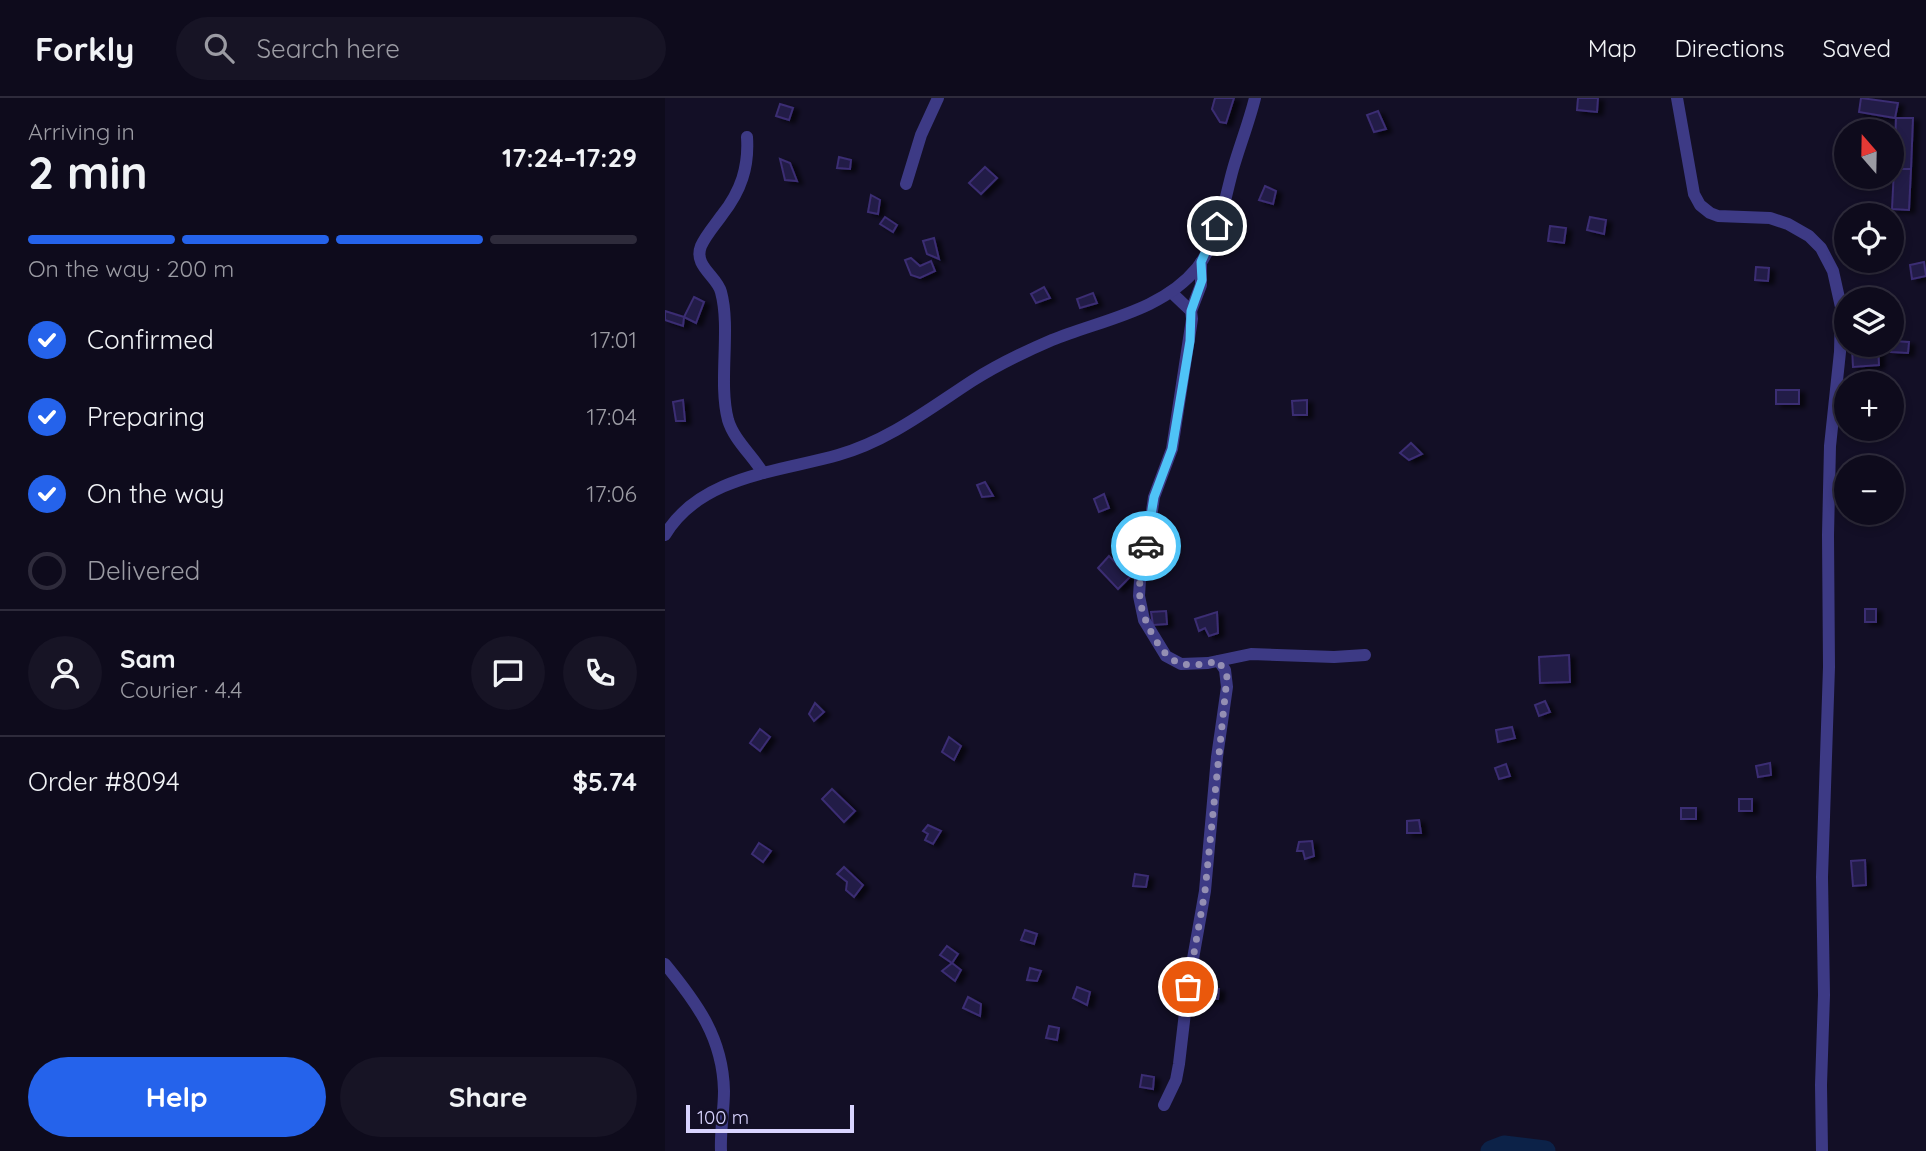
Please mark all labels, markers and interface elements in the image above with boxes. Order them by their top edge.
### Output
search box [176,17,666,80]
text: Forkly [35,28,134,69]
icon: search [200,29,238,67]
text: Search here [256,32,400,65]
text: Map [1588,33,1637,63]
text: Directions [1675,33,1785,63]
text: Saved [1823,33,1891,63]
text: Arriving in [28,117,135,146]
north arrow [1834,119,1904,189]
map controls [1834,119,1904,525]
text: 17:24–17:29 [502,141,637,174]
text: 2 min [28,143,148,201]
pin [1187,196,1247,256]
button: locate [1834,203,1904,273]
icon: home [1198,207,1236,245]
text: On the way · 200 m [28,254,234,283]
button: layers [1834,287,1904,357]
icon: check [28,321,66,359]
text: Confirmed [87,323,214,356]
text: 17:01 [590,325,637,354]
button: + [1834,371,1904,441]
icon: check [28,398,66,436]
text: Preparing [87,400,205,433]
text: 17:04 [587,402,637,431]
button: − [1834,455,1904,525]
icon: check [28,475,66,513]
text: On the way [87,477,225,510]
text: 17:06 [586,479,637,508]
courier [1111,511,1181,581]
icon: car [1127,527,1165,565]
text: Delivered [87,554,200,587]
button: person [28,636,102,710]
button: chat [471,636,545,710]
button: phone [563,636,637,710]
text: Sam [120,642,176,675]
text: Courier · 4.4 [120,675,242,704]
text: Order #8094 [28,765,180,798]
text: $5.74 [573,765,637,798]
pin [1158,957,1218,1017]
icon: bag [1169,968,1207,1006]
button: Help [28,1057,326,1137]
button: Share [340,1057,637,1137]
scale bar [686,1102,854,1134]
text: 100 m [697,1105,749,1129]

